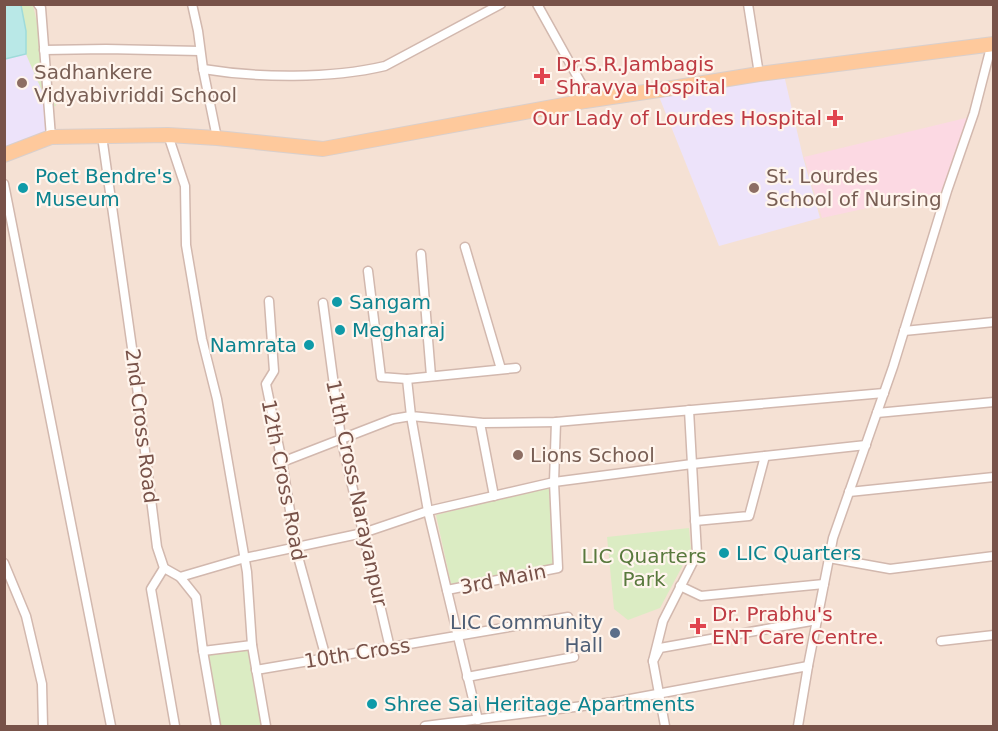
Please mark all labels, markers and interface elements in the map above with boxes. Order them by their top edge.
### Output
place label: Dr.S.R.Jambagis Shravya Hospital [556,52,726,99]
place label: Sadhankere Vidyabivriddi School [34,60,237,107]
marker: Dr.S.R.Jambagis Shravya Hospital [533,67,551,85]
marker: Sadhankere Vidyabivriddi School [15,76,29,90]
place label: Our Lady of Lourdes Hospital [532,106,822,130]
marker: Our Lady of Lourdes Hospital [826,109,844,127]
place label: Poet Bendre's Museum [35,164,173,211]
place label: St. Lourdes School of Nursing [766,164,942,211]
marker: Poet Bendre's Museum [16,181,30,195]
marker: St. Lourdes School of Nursing [747,181,761,195]
place label: Sangam [349,290,431,314]
marker: Sangam [330,295,344,309]
place label: Megharaj [352,318,445,342]
marker: Megharaj [333,323,347,337]
place label: Namrata [210,333,297,357]
marker: Namrata [302,338,316,352]
street label: 2nd Cross Road [121,347,163,505]
street label: 11th Cross Narayanpur [321,377,393,610]
street label: 12th Cross Road [257,397,311,563]
place label: Lions School [530,443,655,467]
marker: Lions School [511,448,525,462]
place label: LIC Quarters [736,541,861,565]
park label: LIC Quarters Park [581,544,707,591]
marker: LIC Quarters [717,546,731,560]
street label: 3rd Main [458,559,548,599]
place label: Dr. Prabhu's ENT Care Centre. [712,602,884,649]
place label: LIC Community Hall [450,610,603,657]
marker: Dr. Prabhu's ENT Care Centre. [689,617,707,635]
marker: LIC Community Hall [608,626,622,640]
street label: 10th Cross [302,633,412,673]
place label: Shree Sai Heritage Apartments [384,692,695,716]
marker: Shree Sai Heritage Apartments [365,697,379,711]

